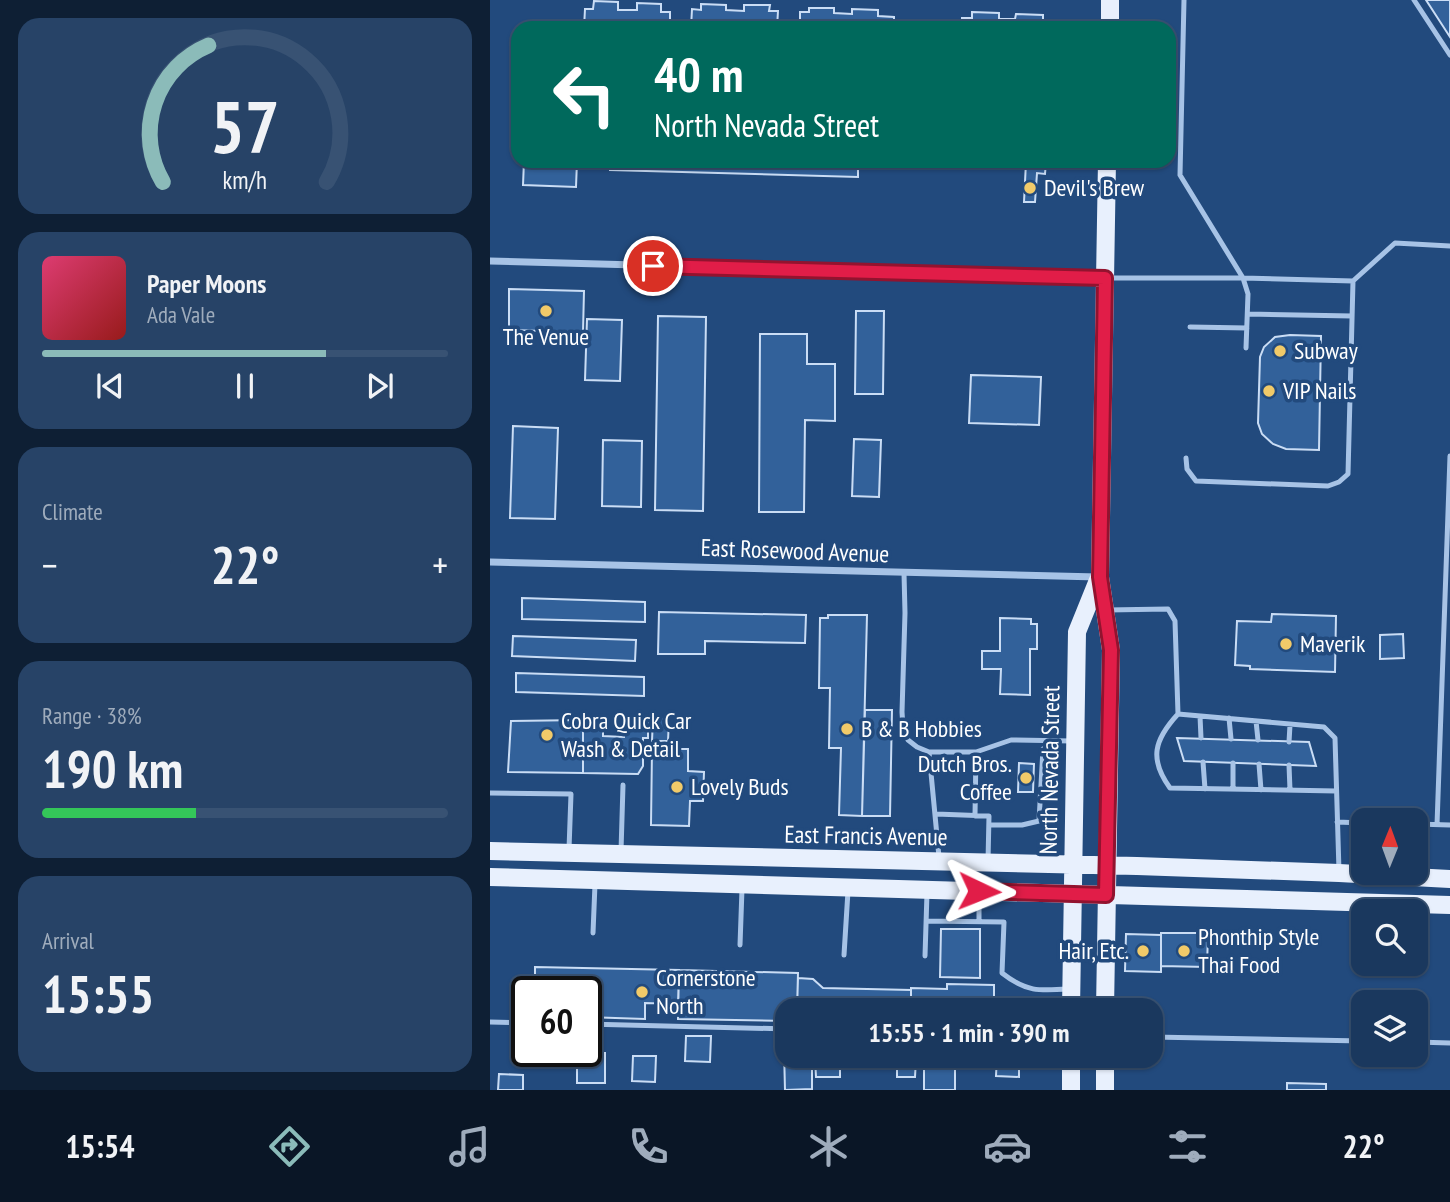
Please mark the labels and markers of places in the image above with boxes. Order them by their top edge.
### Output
place label: Devil's Brew [1044,172,1145,203]
marker: Devil's Brew [1022,180,1038,196]
pin [623,236,683,296]
marker: The Venue [538,303,554,319]
place label: The Venue [503,321,589,352]
place label: Subway [1294,335,1358,366]
marker: Subway [1272,343,1288,359]
place label: VIP Nails [1282,375,1356,406]
marker: VIP Nails [1261,383,1277,399]
place label: Maverik [1300,628,1366,659]
marker: Maverik [1278,636,1294,652]
place label: Cobra Quick Car Wash & Detail [561,705,692,764]
place label: B & B Hobbies [861,713,982,744]
marker: B & B Hobbies [839,721,855,737]
marker: Cobra Quick Car Wash & Detail [539,727,555,743]
place label: Dutch Bros. Coffee [918,748,1012,807]
marker: Dutch Bros. Coffee [1018,770,1034,786]
place label: Lovely Buds [691,771,789,802]
marker: Lovely Buds [669,779,685,795]
place label: Phonthip Style Thai Food [1198,921,1319,980]
place label: Hair, Etc. [1059,935,1129,966]
marker: Hair, Etc. [1135,943,1151,959]
marker: Phonthip Style Thai Food [1176,943,1192,959]
place label: Cornerstone North [656,962,756,1021]
marker: Cornerstone North [634,984,650,1000]

